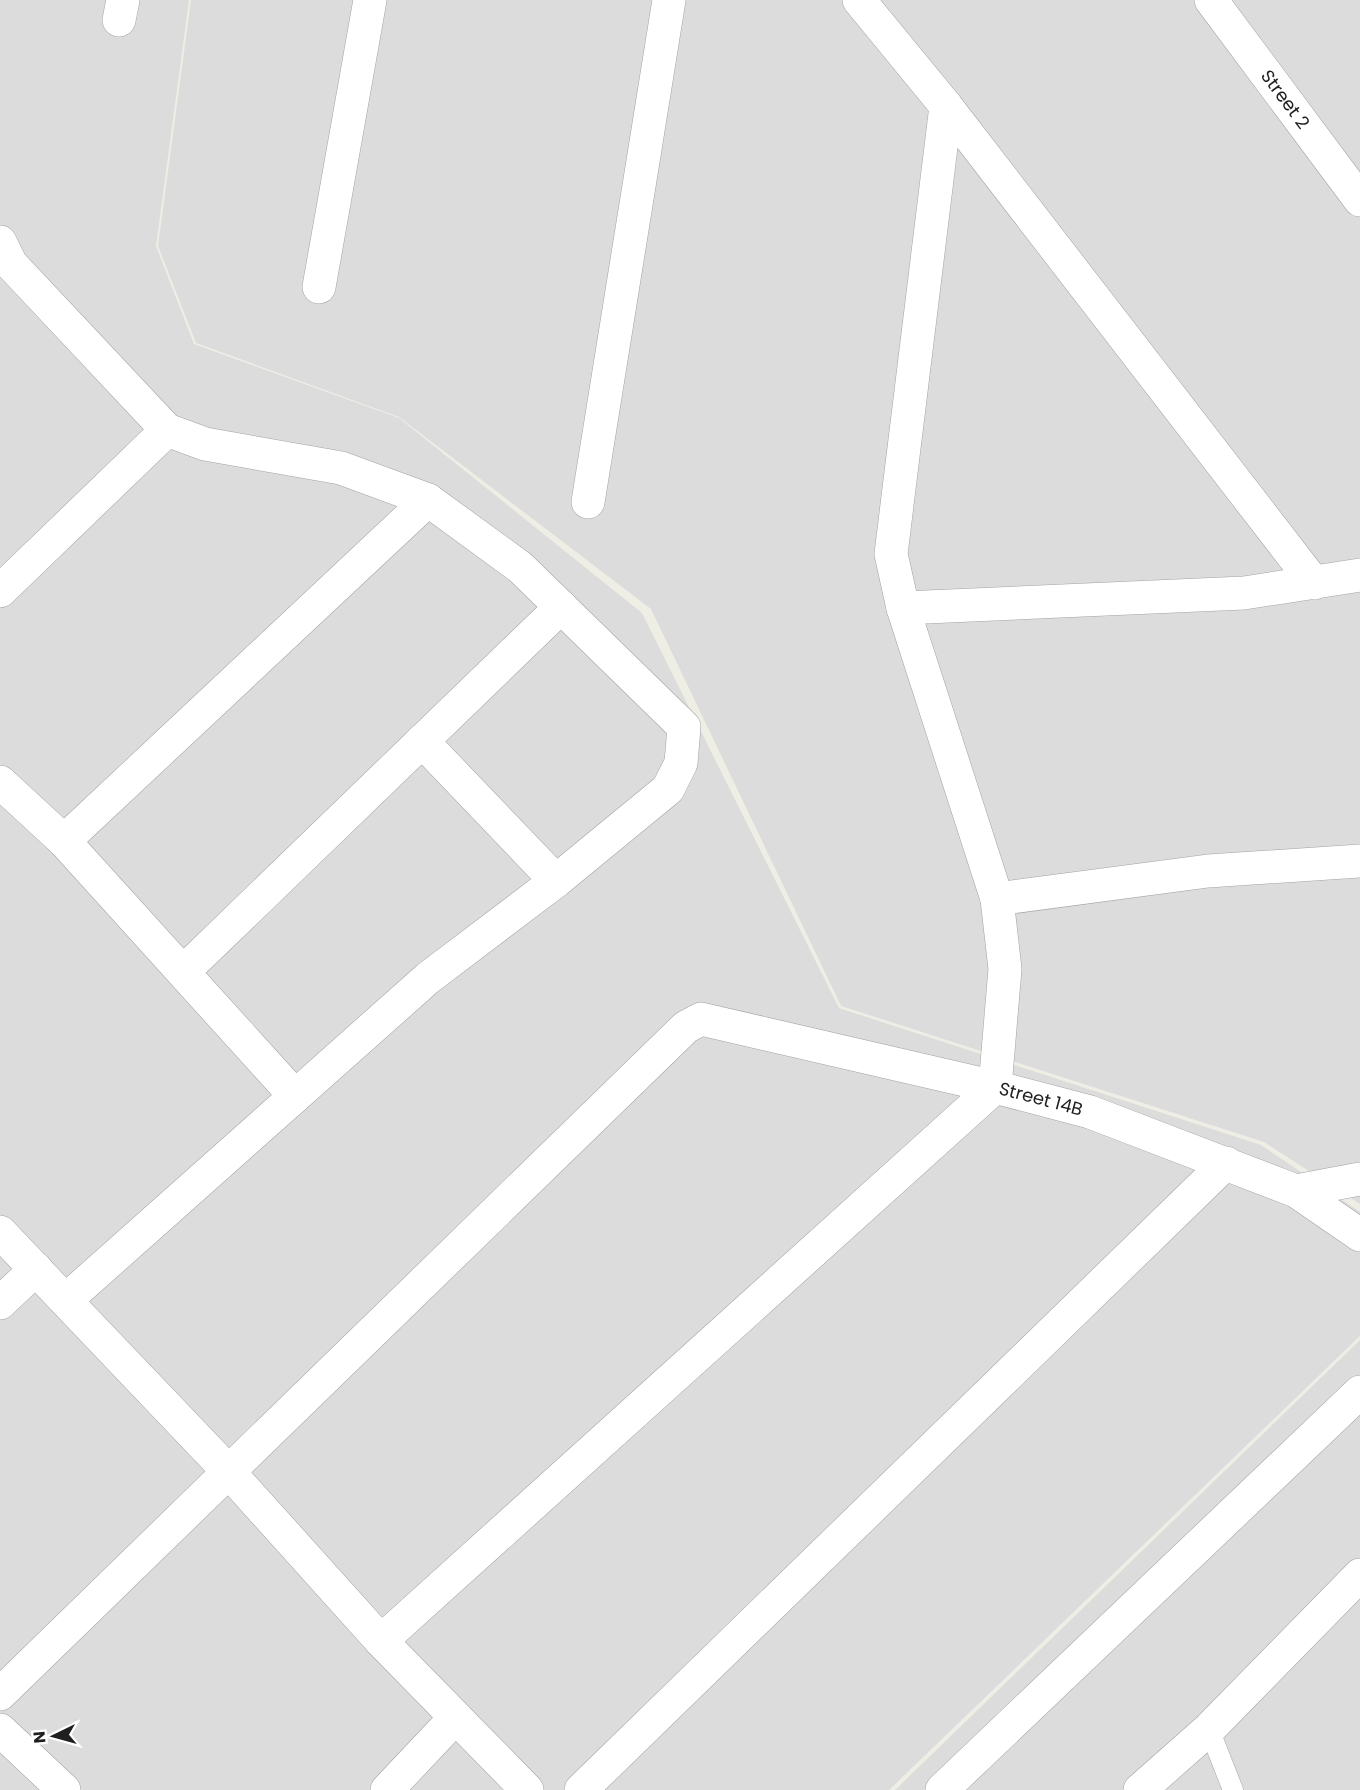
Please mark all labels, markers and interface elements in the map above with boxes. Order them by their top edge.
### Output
street label: Street 2 [1255,64,1316,134]
street label: Street 14B [996,1076,1086,1122]
north arrow [24,1706,84,1766]
text: N [28,1730,52,1744]

